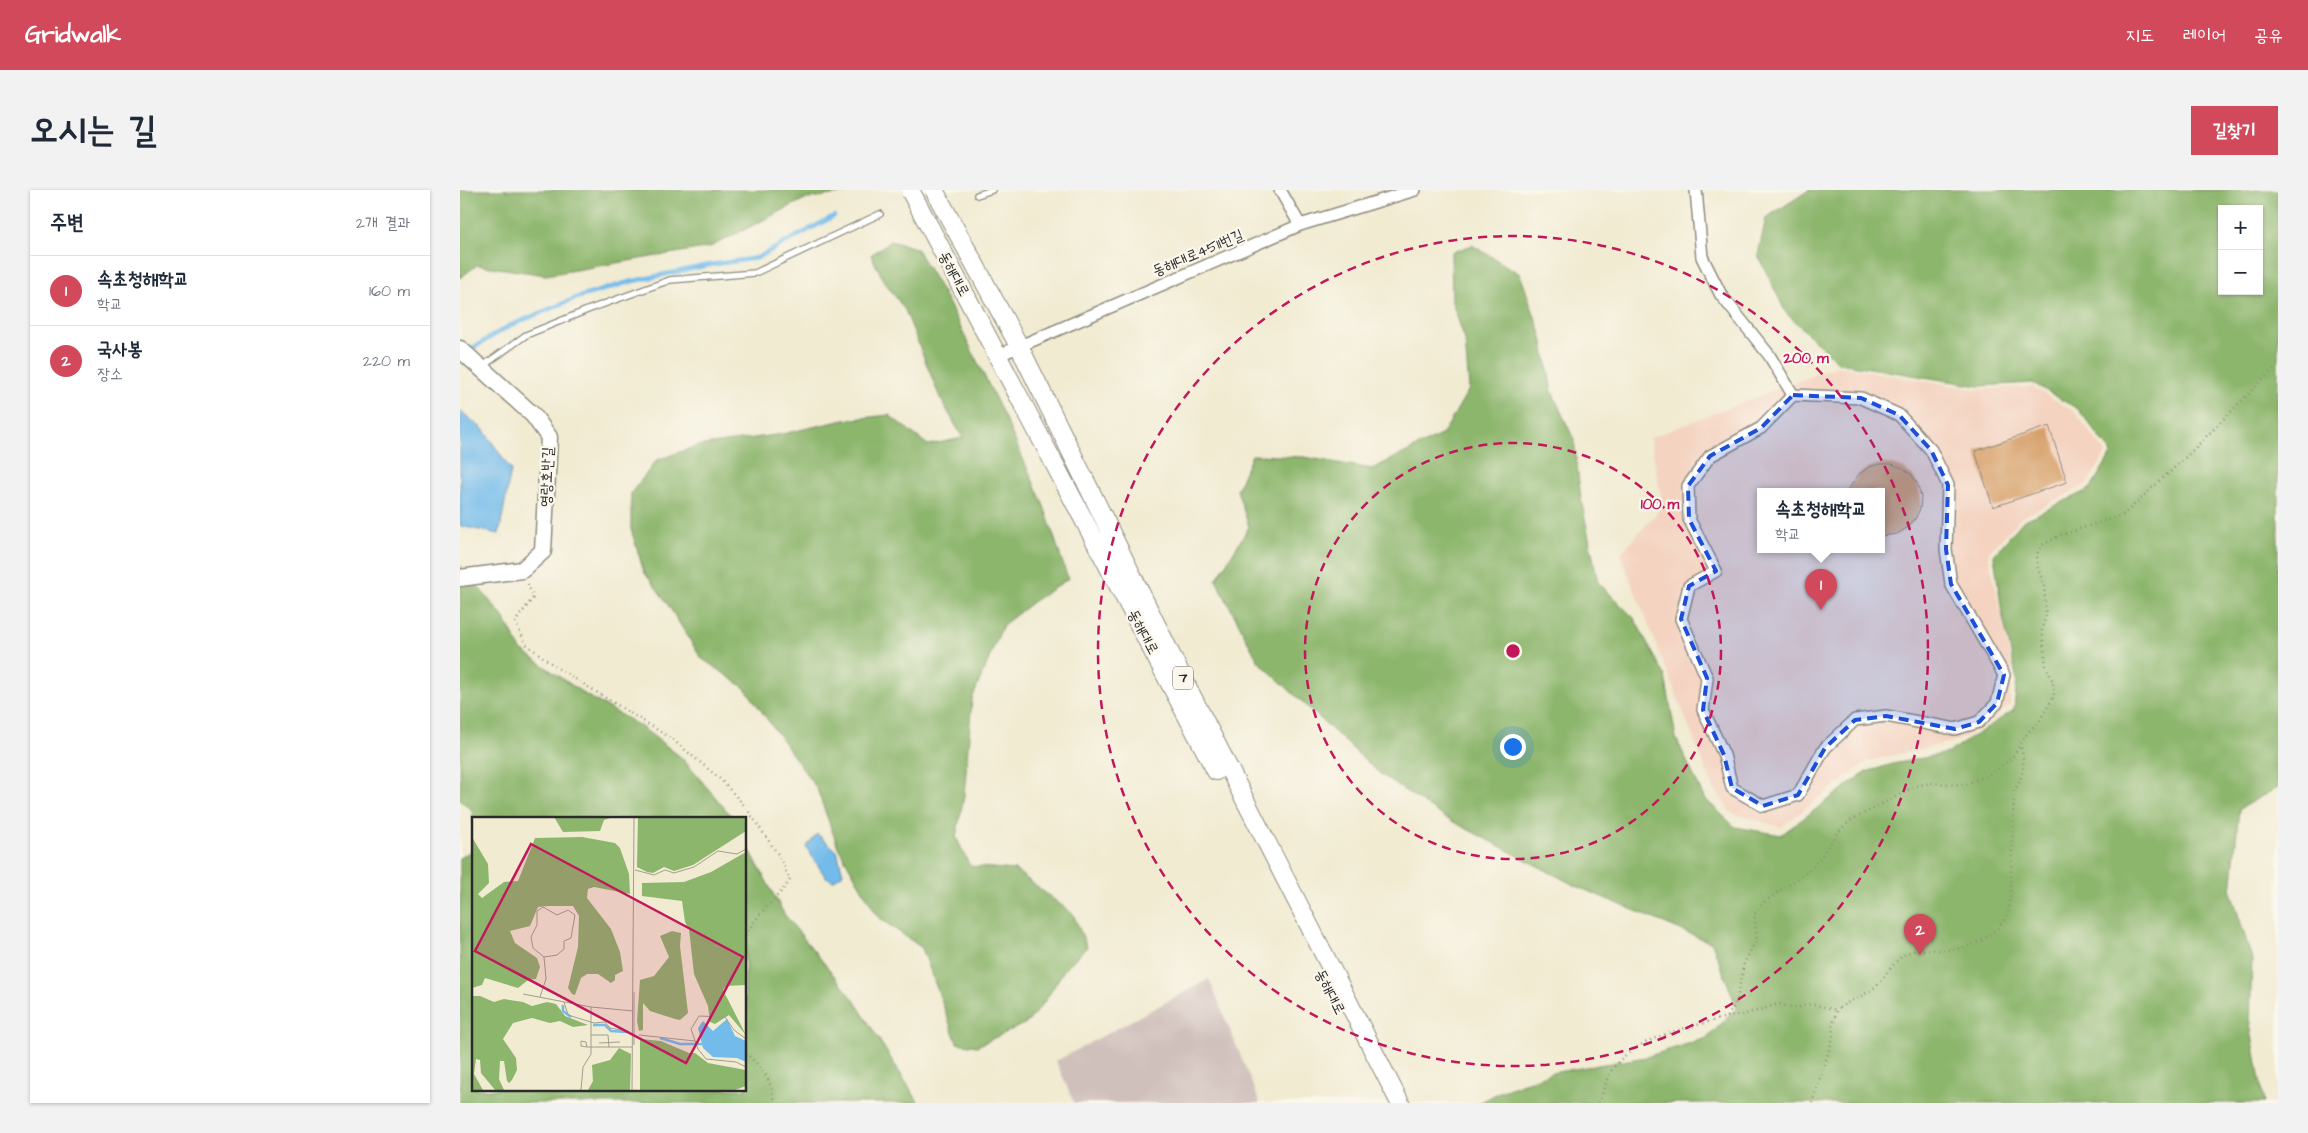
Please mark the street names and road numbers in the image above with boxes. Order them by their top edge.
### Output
street label: 동해대로4511번길 [1149,224,1247,282]
street label: 동해대로 [933,248,975,300]
street label: 영랑호반길 [535,446,559,508]
street label: 동해대로 [1122,606,1164,658]
road number: 7 [1173,666,1193,689]
street label: 동해대로 [1310,966,1350,1018]

